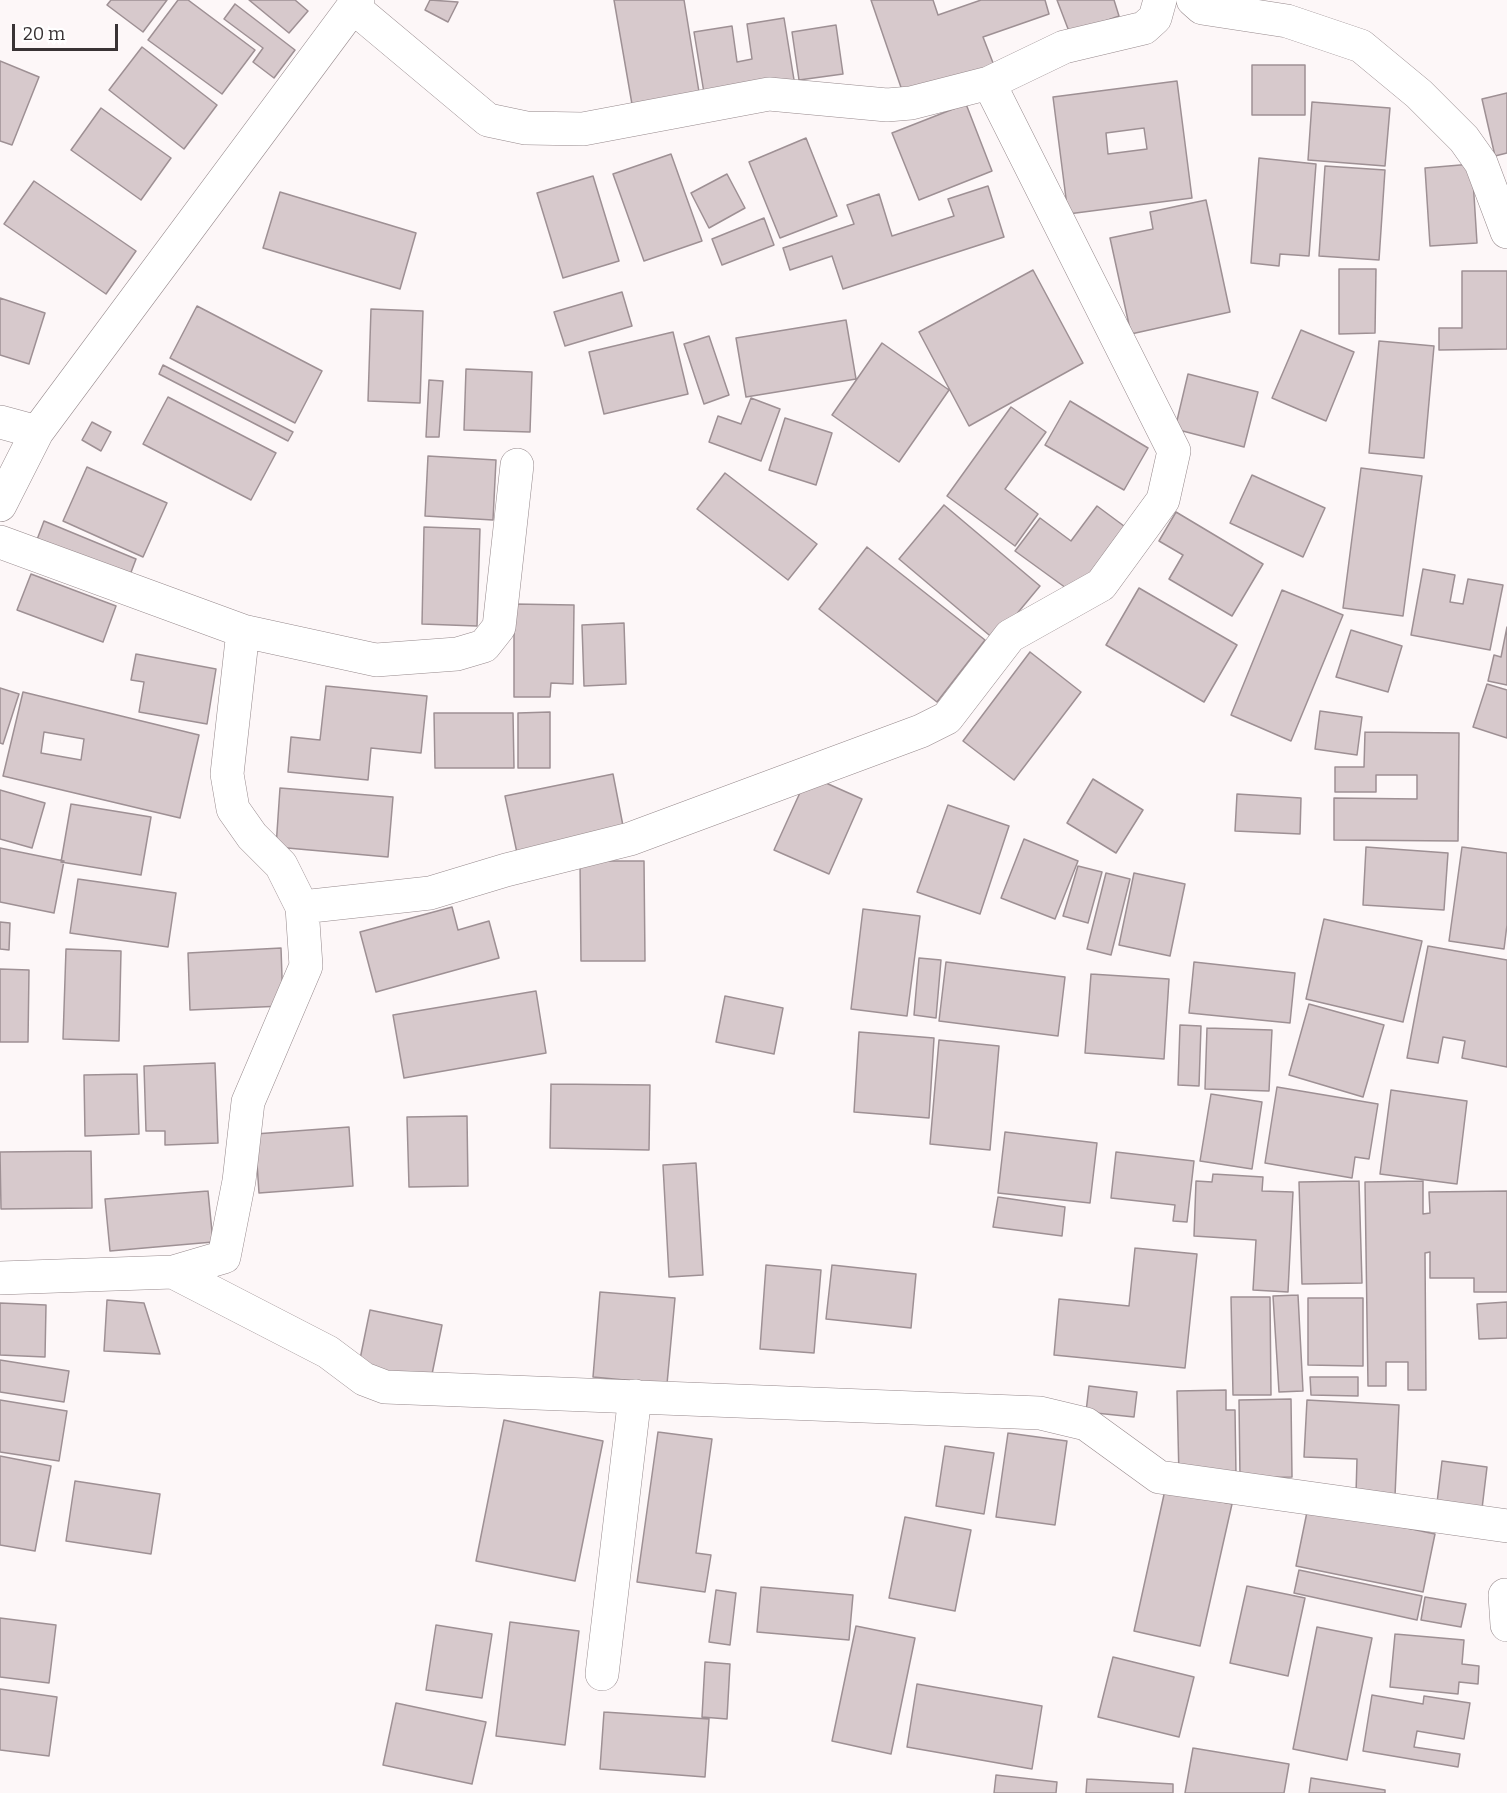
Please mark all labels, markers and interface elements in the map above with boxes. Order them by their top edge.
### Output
scale bar [15,12,122,50]
text: 20 m [23,23,65,45]

